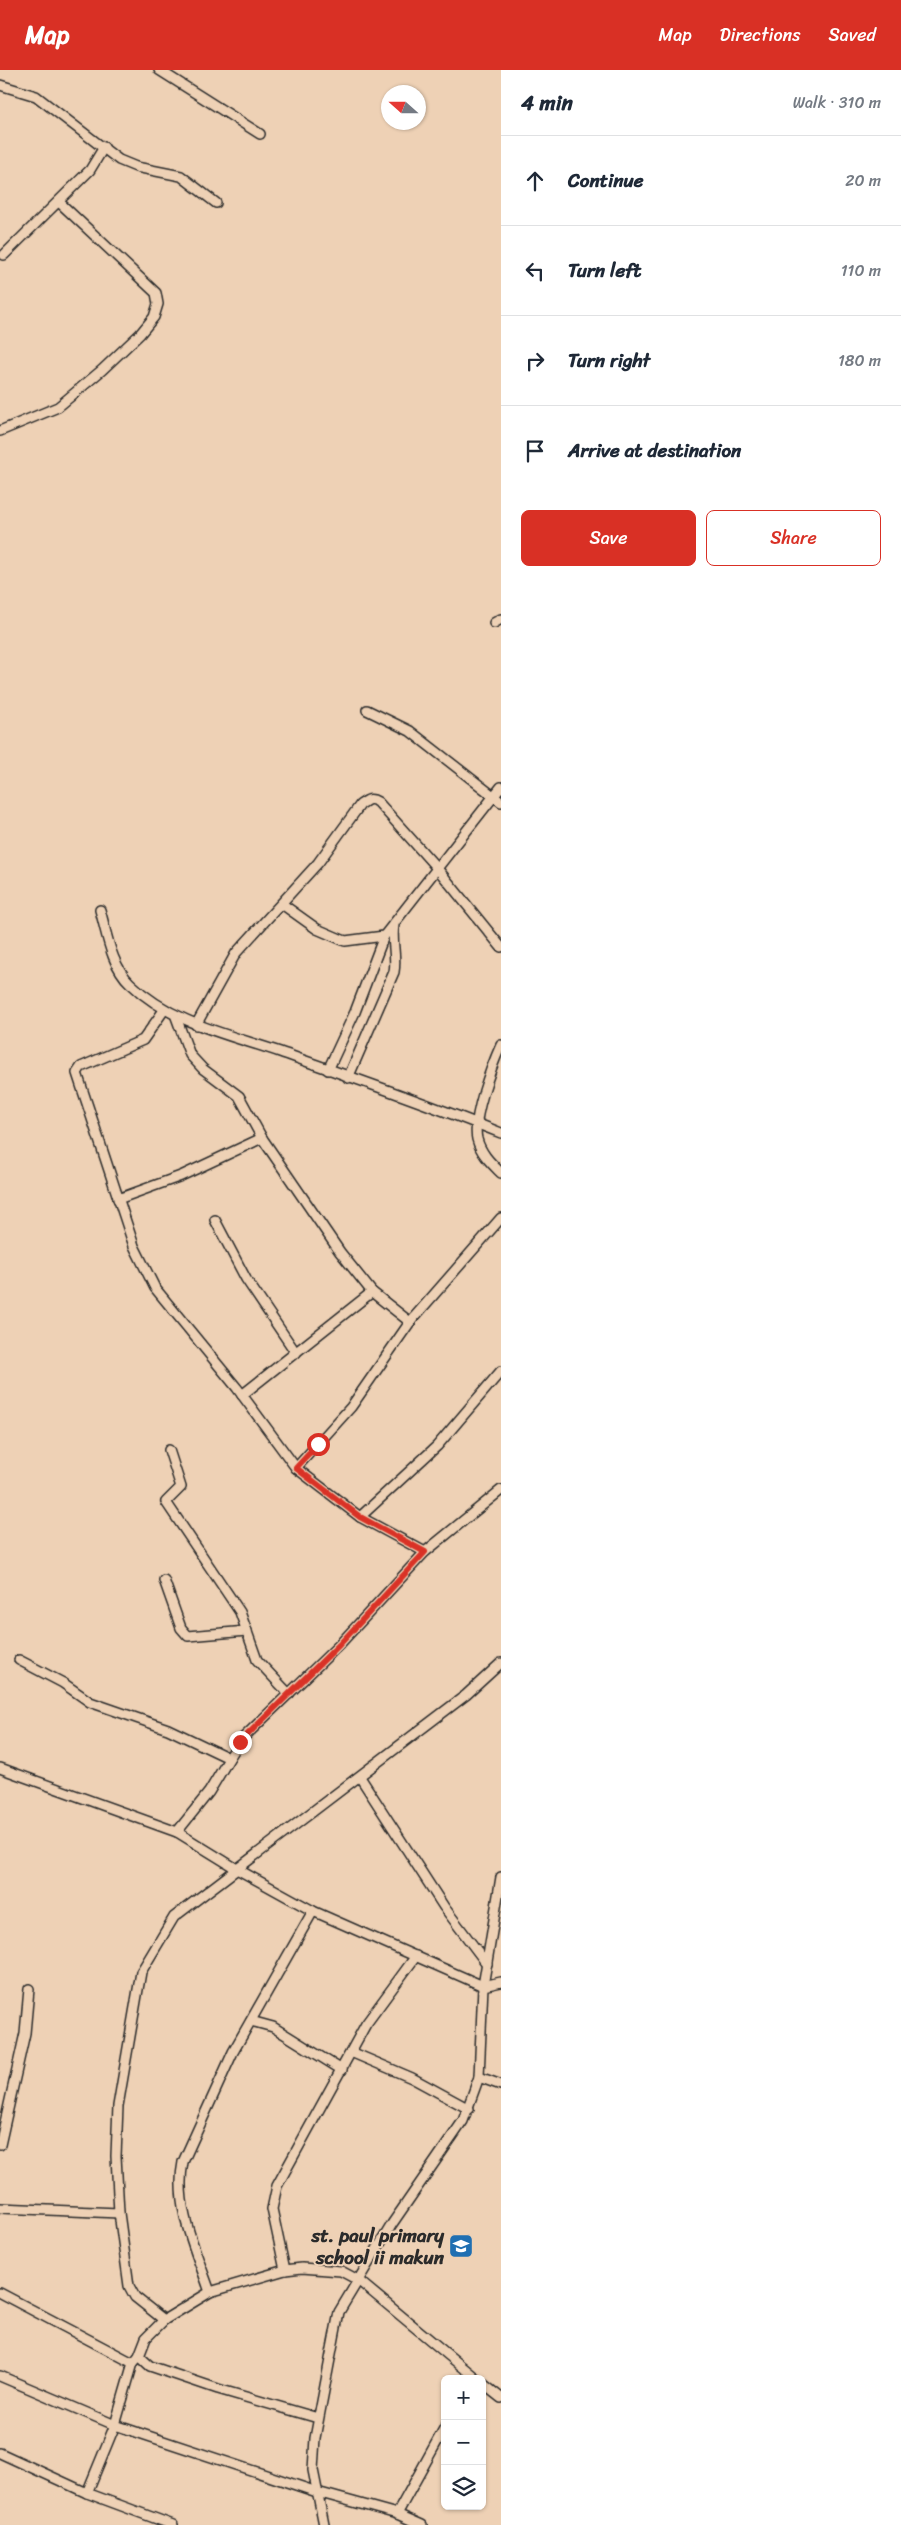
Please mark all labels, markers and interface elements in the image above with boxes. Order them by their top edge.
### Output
text: Map [25,14,69,56]
text: Map [659,19,692,51]
text: Directions [720,19,801,51]
text: Saved [829,19,876,51]
text: 4 min [521,84,573,122]
north arrow [381,85,426,130]
text: Walk · 310 m [793,88,881,117]
text: Continue [568,164,644,197]
text: 20 m [845,166,881,195]
icon: ahead [521,167,549,195]
text: Turn left [568,254,641,287]
text: 110 m [841,256,881,285]
icon: left [521,257,549,285]
text: Turn right [568,344,650,377]
text: 180 m [838,346,881,375]
icon: right [521,347,549,375]
text: Arrive at destination [568,434,741,467]
icon: arrive [521,437,549,465]
button: Save [521,510,696,566]
button: Share [706,510,881,566]
route start [307,1433,330,1456]
route end [229,1731,252,1754]
place label: st. paul primary school ii makun [310,2219,445,2274]
school or university icon: st. paul primary school ii makun [448,2233,474,2259]
map controls [441,2375,486,2510]
button: + [441,2375,486,2420]
button: − [441,2420,486,2465]
button: layers [441,2465,486,2510]

